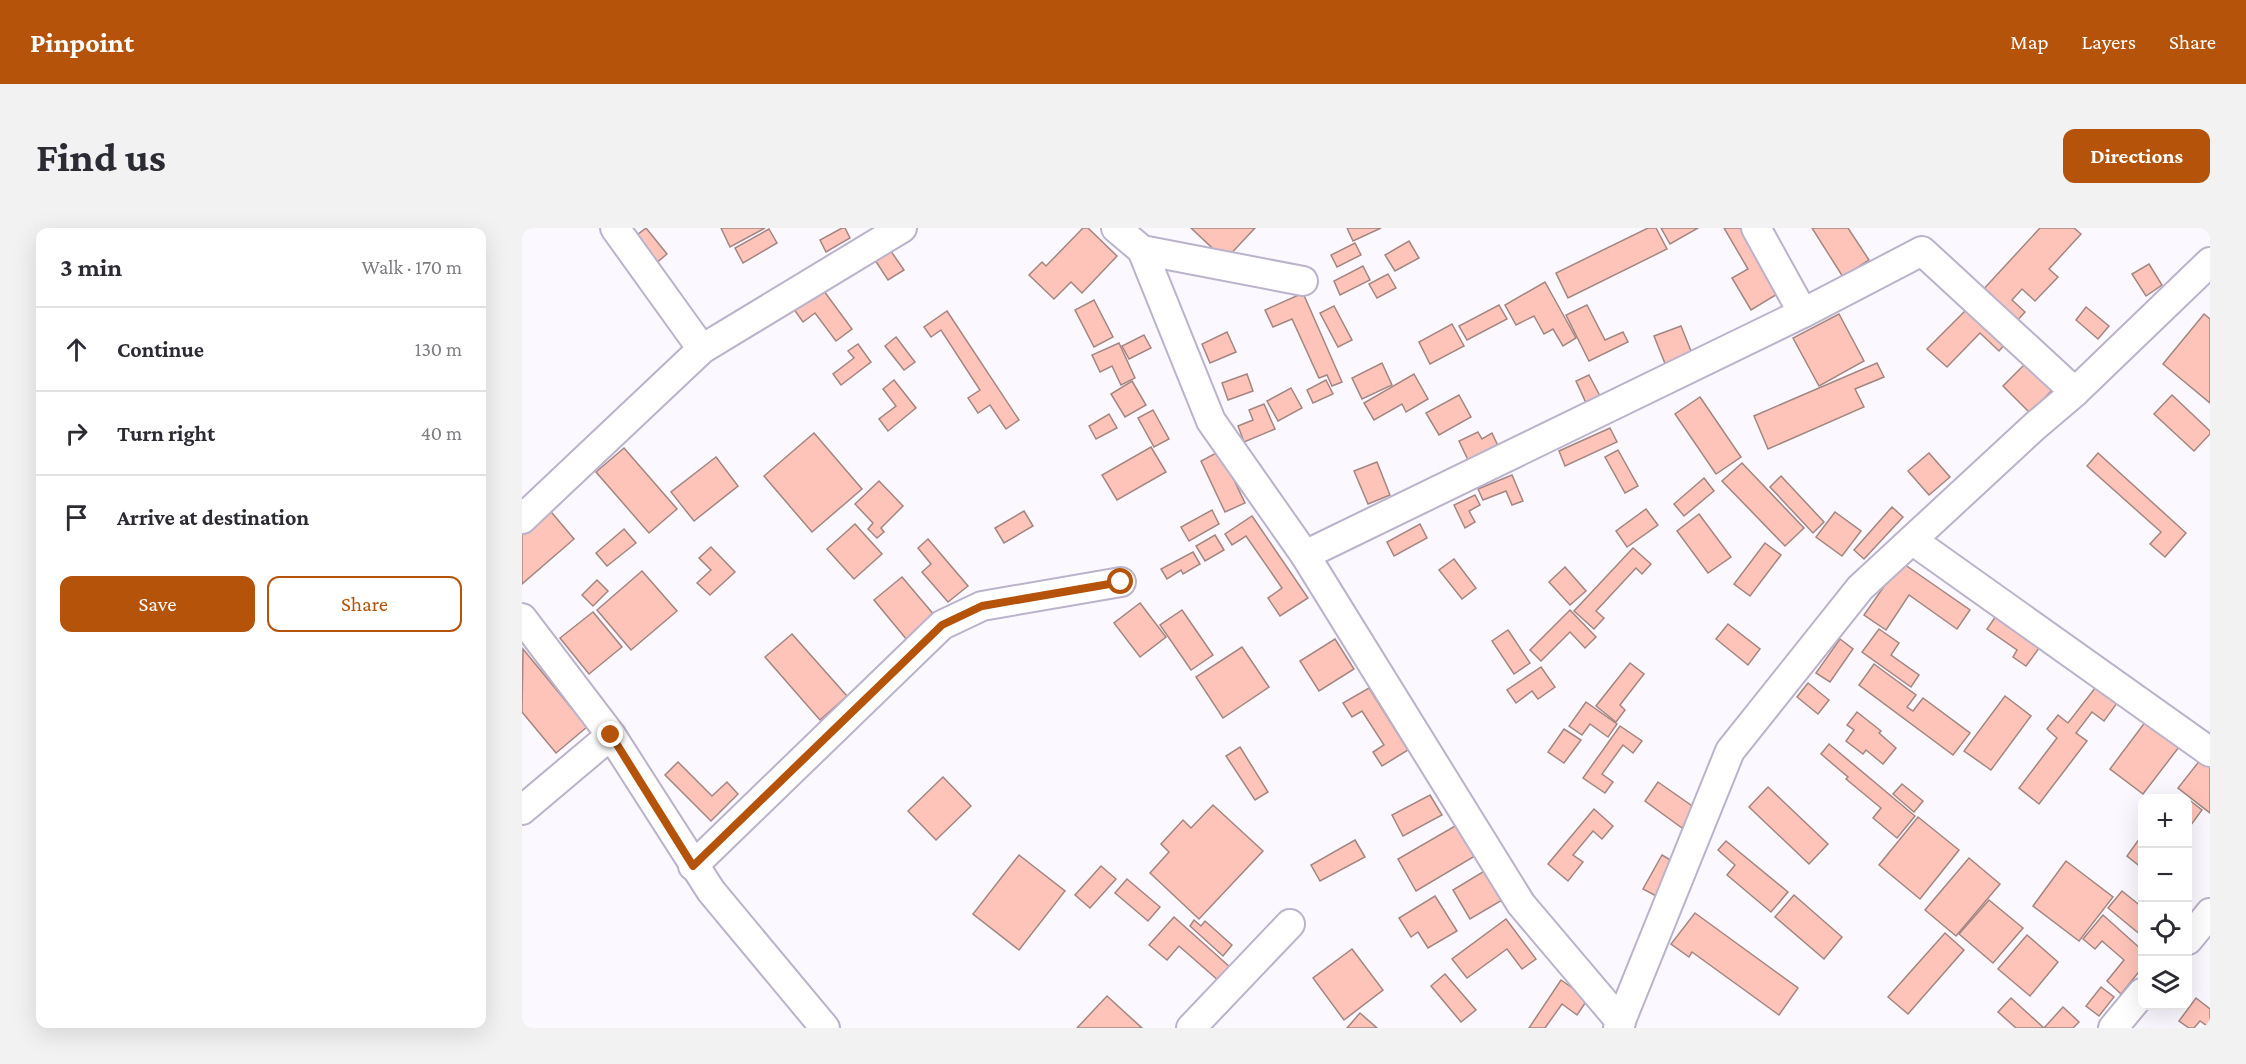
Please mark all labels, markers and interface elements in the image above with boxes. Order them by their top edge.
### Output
text: Pinpoint [30,27,134,58]
text: Map [2010,30,2049,54]
text: Layers [2082,30,2136,54]
text: Share [2169,30,2216,54]
button: Directions [2063,129,2210,183]
text: Find us [36,133,166,180]
text: 3 min [60,253,122,282]
text: Walk · 170 m [361,256,462,278]
icon: ahead [60,333,93,366]
text: Continue [117,337,204,362]
text: 130 m [415,338,462,360]
icon: right [60,417,93,450]
text: Turn right [117,421,215,446]
text: 40 m [421,422,462,444]
icon: arrive [60,501,93,534]
text: Arrive at destination [117,505,309,530]
route start [1107,568,1133,594]
button: Save [60,576,255,632]
button: Share [267,576,462,632]
route end [597,721,623,747]
map controls [2138,794,2192,1010]
button: + [2138,794,2192,848]
button: − [2138,848,2192,902]
button: locate [2138,902,2192,956]
button: layers [2138,956,2192,1010]

